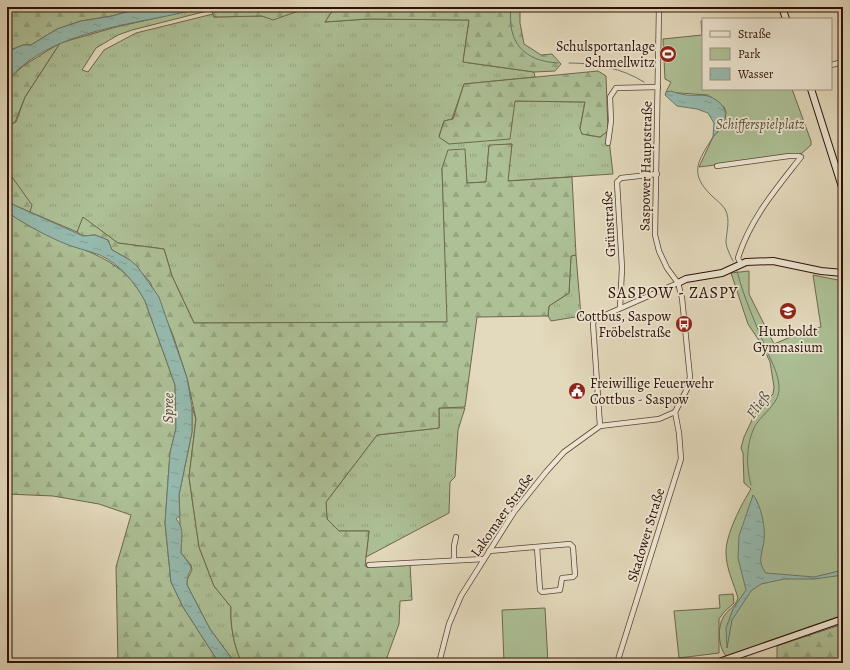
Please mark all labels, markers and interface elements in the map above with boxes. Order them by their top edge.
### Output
legend [702,18,832,90]
text: Straße [738,26,771,42]
place label: Schulsportanlage Schmellwitz [556,37,655,72]
sports icon: Schulsportanlage Schmellwitz [658,44,678,64]
text: Park [738,46,761,62]
text: Wasser [737,66,774,82]
street label: Saspower Hauptstraße [635,101,657,231]
park label: Schifferspielplatz [716,115,805,134]
street label: Grünstraße [598,190,620,258]
district label: SASPOW - ZASPY [608,282,738,304]
school or university icon: Humboldt Gymnasium [778,301,798,321]
place label: Cottbus, Saspow Fröbelstraße [576,307,671,342]
bus stop icon: Cottbus, Saspow Fröbelstraße [674,314,694,334]
place label: Humboldt Gymnasium [753,322,823,357]
place label: Freiwillige Feuerwehr Cottbus - Saspow [590,374,715,409]
public building icon: Freiwillige Feuerwehr Cottbus - Saspow [567,381,587,401]
water label: Fließ [741,388,775,422]
water label: Spree [158,392,178,423]
street label: Lakomaer Straße [466,469,538,561]
street label: Skadower Straße [623,486,669,584]

